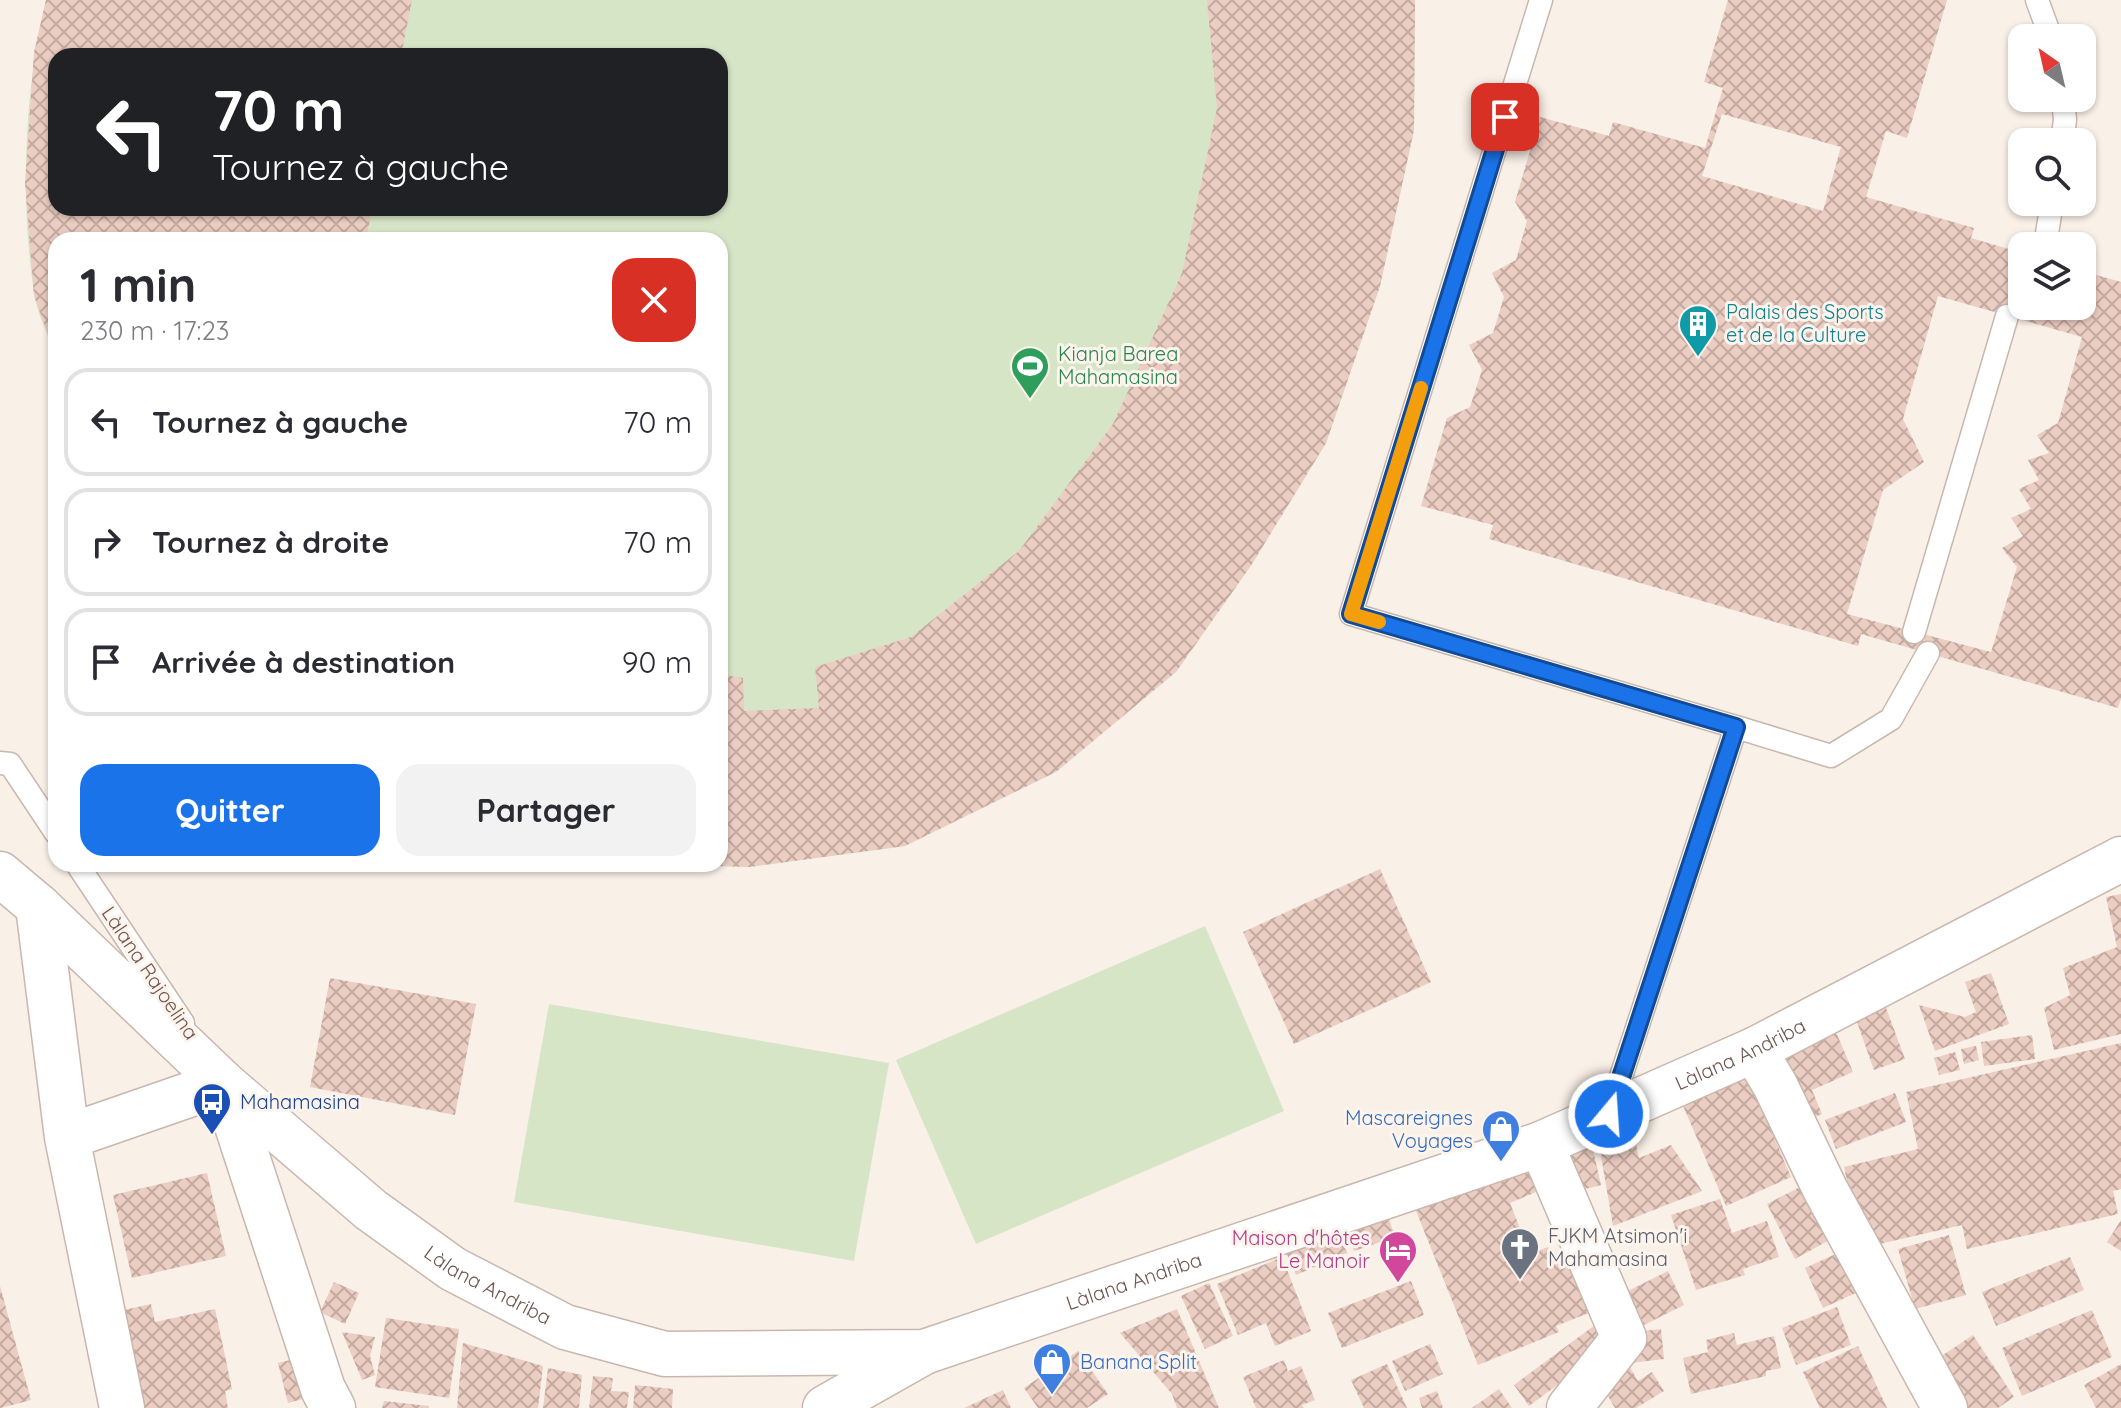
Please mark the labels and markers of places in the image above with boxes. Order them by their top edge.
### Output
pin [1471,83,1539,151]
place label: Palais des Sports et de la Culture [1726,299,1884,347]
building icon: Palais des Sports et de la Culture [1677,303,1719,358]
place label: Kianja Barea Mahamasina [1058,341,1178,389]
sports icon: Kianja Barea Mahamasina [1009,345,1051,400]
bus stop icon: Mahamasina [191,1081,233,1136]
place label: Mahamasina [240,1089,360,1114]
place label: Mascareignes Voyages [1345,1105,1473,1153]
shop icon: Mascareignes Voyages [1480,1108,1522,1163]
place label: FJKM Atsimon'i Mahamasina [1548,1223,1688,1271]
place label: Maison d'hôtes Le Manoir [1232,1225,1370,1273]
church icon: FJKM Atsimon'i Mahamasina [1499,1226,1541,1281]
hotel icon: Maison d'hôtes Le Manoir [1377,1229,1419,1284]
shop icon: Banana Split [1031,1341,1073,1396]
place label: Banana Split [1080,1349,1197,1374]

